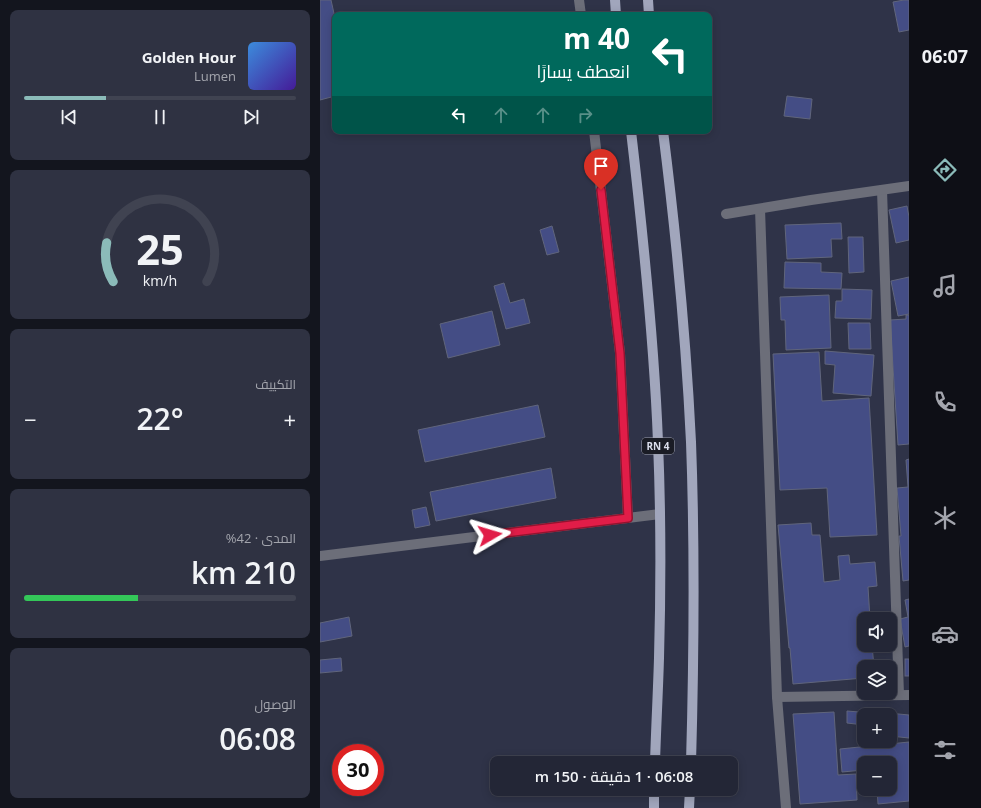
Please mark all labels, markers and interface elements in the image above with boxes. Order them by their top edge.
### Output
text: 40 m [563,19,630,57]
icon: left [644,28,696,80]
text: 06:07 [922,44,968,68]
text: Golden Hour [142,47,236,67]
text: انعطف يسارًا [537,59,630,83]
text: Lumen [194,67,236,85]
icon: left [448,104,470,126]
icon: ahead [490,104,512,126]
icon: ahead [532,104,554,126]
icon: right [574,104,596,126]
icon: previous [58,106,80,128]
icon: pause [149,106,171,128]
icon: next [240,106,262,128]
pin [584,149,618,190]
icon: arrive [590,155,612,177]
icon: directions [931,156,959,184]
text: 25 [136,221,184,277]
text: km/h [143,271,177,290]
icon: music [931,272,959,300]
text: التكييف [255,375,296,393]
icon: phone [931,388,959,416]
text: 22° [136,398,184,439]
text: − [24,404,37,434]
text: + [283,404,296,434]
road number: RN 4 [642,438,674,454]
icon: climate [931,504,959,532]
position arrow [469,514,511,556]
text: المدى · 42% [226,529,296,547]
text: 210 km [191,552,296,593]
map controls [857,612,897,796]
button: sound [857,612,897,652]
icon: car [931,620,959,648]
button: layers [857,660,897,700]
text: الوصول [255,695,296,713]
button: + [857,708,897,748]
text: 06:08 [219,718,296,759]
icon: filters [931,736,959,764]
speed limit sign: 30 [332,744,384,796]
button: − [857,756,897,796]
text: 06:08 · 1 دقيقة · 150 m [535,766,693,786]

